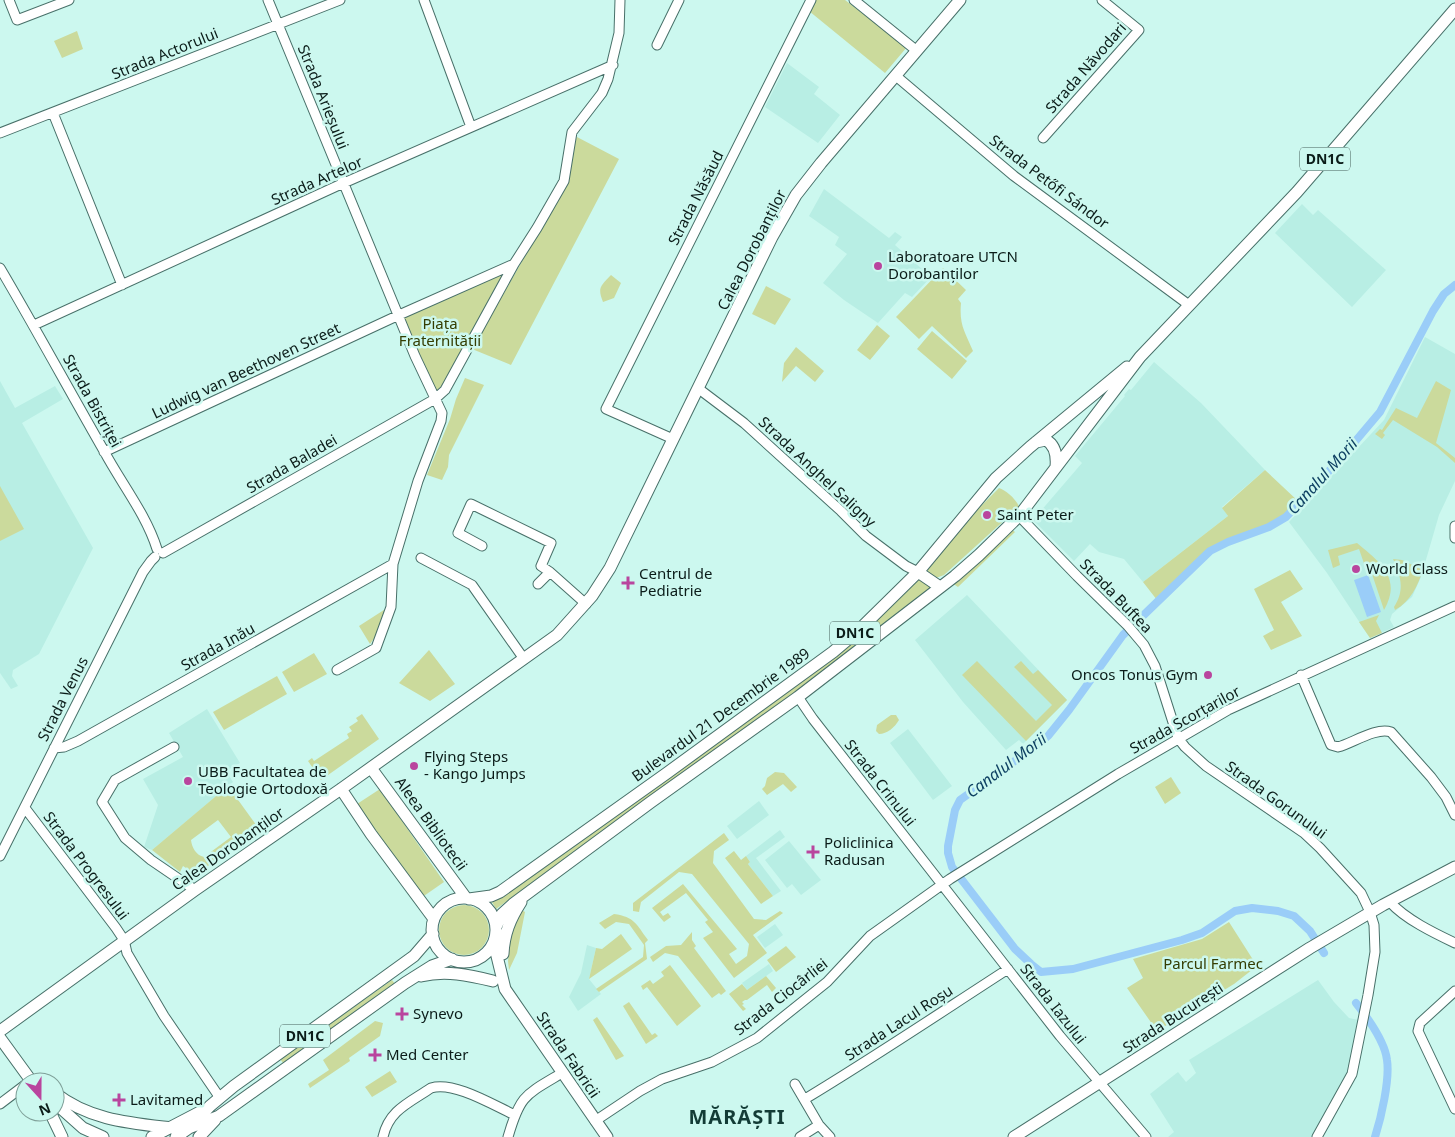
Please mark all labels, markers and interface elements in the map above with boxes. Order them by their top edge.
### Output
street label: Strada Năvodari [1040,18,1130,117]
street label: Strada Actorului [108,23,221,84]
street label: Strada Arieșului [294,41,354,152]
street label: Strada Petőfi Sándor [986,130,1113,233]
street label: Strada Năsăud [663,147,727,248]
road number: DN1C [1300,148,1350,170]
street label: Strada Artelor [268,151,366,209]
street label: Calea Dorobanților [712,186,790,313]
place label: Laboratoare UTCN Dorobanților [888,246,1018,283]
marker: Laboratoare UTCN Dorobanților [872,260,884,272]
park label: Piața Fraternității [399,313,481,350]
street label: Ludwig van Beethoven Street [148,317,344,423]
street label: Strada Bistriței [59,350,127,451]
street label: Strada Anghel Saligny [755,412,881,531]
street label: Strada Baladei [243,429,340,497]
water label: Canalul Morii [1282,432,1363,519]
place label: Saint Peter [997,504,1074,524]
marker: Saint Peter [981,509,993,521]
street label: Strada Buftea [1076,554,1157,637]
place label: World Class [1366,558,1448,578]
place label: Centrul de Pediatrie [639,563,713,600]
marker: World Class [1350,563,1362,575]
marker: Centrul de Pediatrie [621,576,635,590]
street label: Strada Inău [177,618,258,675]
road number: DN1C [830,622,880,644]
street label: Bulevardul 21 Decembrie 1989 [627,643,813,786]
street label: Strada Venus [32,653,92,744]
place label: Oncos Tonus Gym [1071,664,1198,684]
marker: Oncos Tonus Gym [1202,669,1214,681]
street label: Strada Scorțarilor [1126,681,1243,758]
water label: Canalul Morii [961,727,1051,803]
street label: Strada Crinului [841,735,921,830]
place label: Flying Steps - Kango Jumps [424,746,526,783]
street label: Strada Gorunului [1222,756,1331,843]
marker: Flying Steps - Kango Jumps [408,760,420,772]
place label: UBB Facultatea de Teologie Ortodoxă [198,761,328,798]
street label: Aleea Bibliotecii [391,773,473,874]
marker: UBB Facultatea de Teologie Ortodoxă [182,775,194,787]
street label: Calea Dorobanților [167,802,288,894]
street label: Strada Progresului [40,807,134,924]
place label: Policlinica Radusan [824,832,894,869]
marker: Policlinica Radusan [806,845,820,859]
street label: Strada Ciocârliei [729,953,831,1039]
park label: Parcul Farmec [1163,953,1263,973]
street label: Strada Iazului [1016,959,1091,1048]
street label: Strada București [1118,977,1226,1057]
street label: Strada Lacul Roșu [841,980,956,1065]
place label: Synevo [413,1003,463,1023]
marker: Synevo [395,1007,409,1021]
street label: Strada Fabricii [533,1007,605,1101]
road number: DN1C [280,1024,330,1048]
place label: Med Center [386,1044,468,1064]
marker: Med Center [368,1048,382,1062]
north arrow [15,1072,65,1122]
place label: Lavitamed [130,1089,203,1109]
marker: Lavitamed [112,1093,126,1107]
text: N [36,1099,54,1121]
district label: MĂRĂȘTI [689,1103,786,1130]

